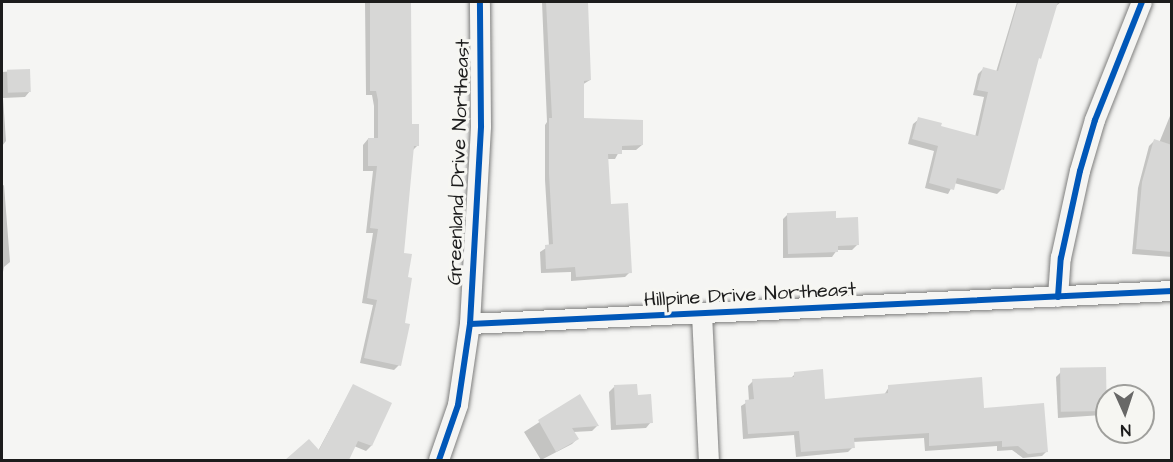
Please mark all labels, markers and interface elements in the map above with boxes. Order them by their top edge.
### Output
street label: Greenland Drive Northeast [443,39,475,285]
street label: Hillpine Drive Northeast [643,277,857,313]
north arrow [1095,384,1155,444]
text: N [1120,419,1131,441]

